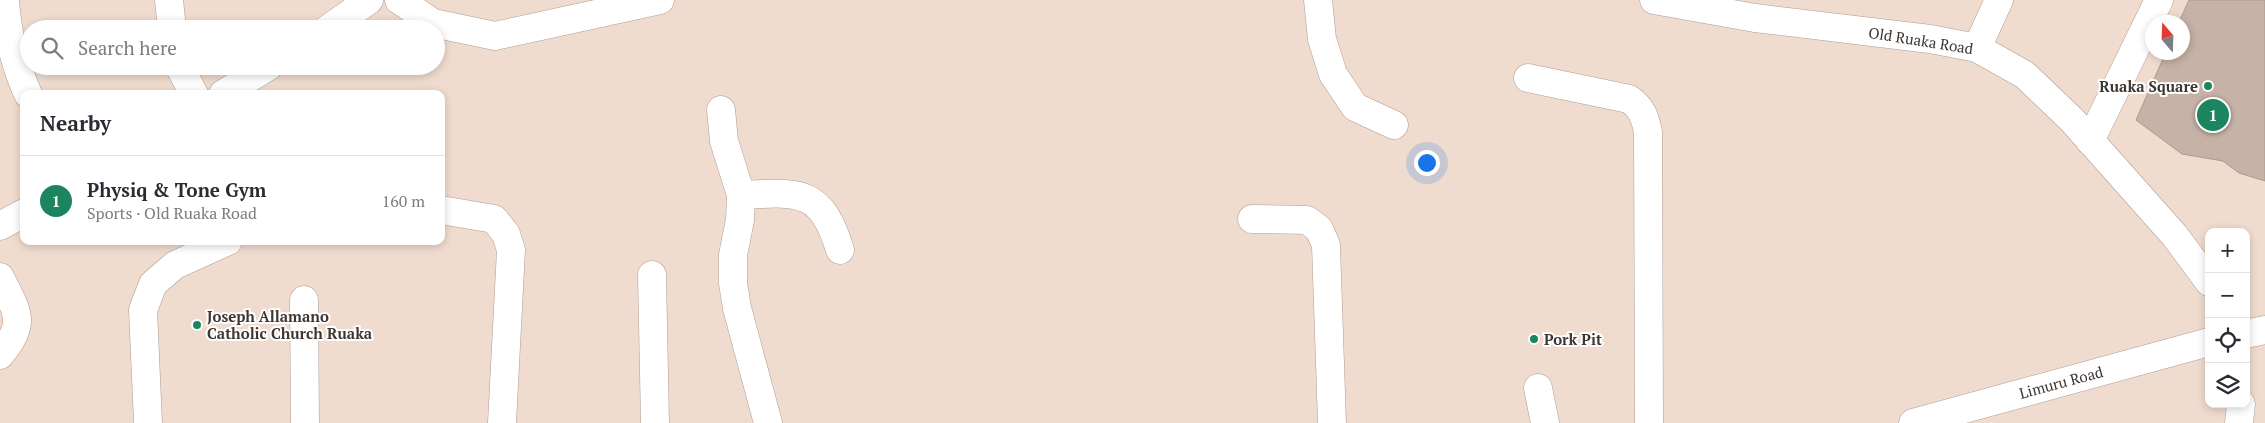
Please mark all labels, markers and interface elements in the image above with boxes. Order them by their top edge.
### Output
north arrow [2145,15,2190,60]
search box [20,20,445,75]
street label: Old Ruaka Road [1867,22,1975,58]
icon: search [38,34,66,62]
text: Search here [78,35,177,60]
place label: Ruaka Square [2099,76,2198,96]
marker: Ruaka Square [2202,80,2214,92]
pin: 1 [2197,96,2229,134]
text: Nearby [40,109,111,137]
your location [1414,150,1440,176]
text: Physiq & Tone Gym [87,177,266,202]
text: 1 [51,190,61,212]
text: 160 m [382,190,425,212]
text: Sports · Old Ruaka Road [87,202,257,224]
map controls [2205,228,2250,408]
button: + [2205,228,2250,273]
button: − [2205,273,2250,318]
place label: Joseph Allamano Catholic Church Ruaka [207,306,373,343]
button: locate [2205,318,2250,363]
marker: Joseph Allamano Catholic Church Ruaka [191,319,203,331]
place label: Pork Pit [1544,329,1602,349]
marker: Pork Pit [1528,333,1540,345]
street label: Limuru Road [2017,361,2105,403]
button: layers [2205,363,2250,408]

